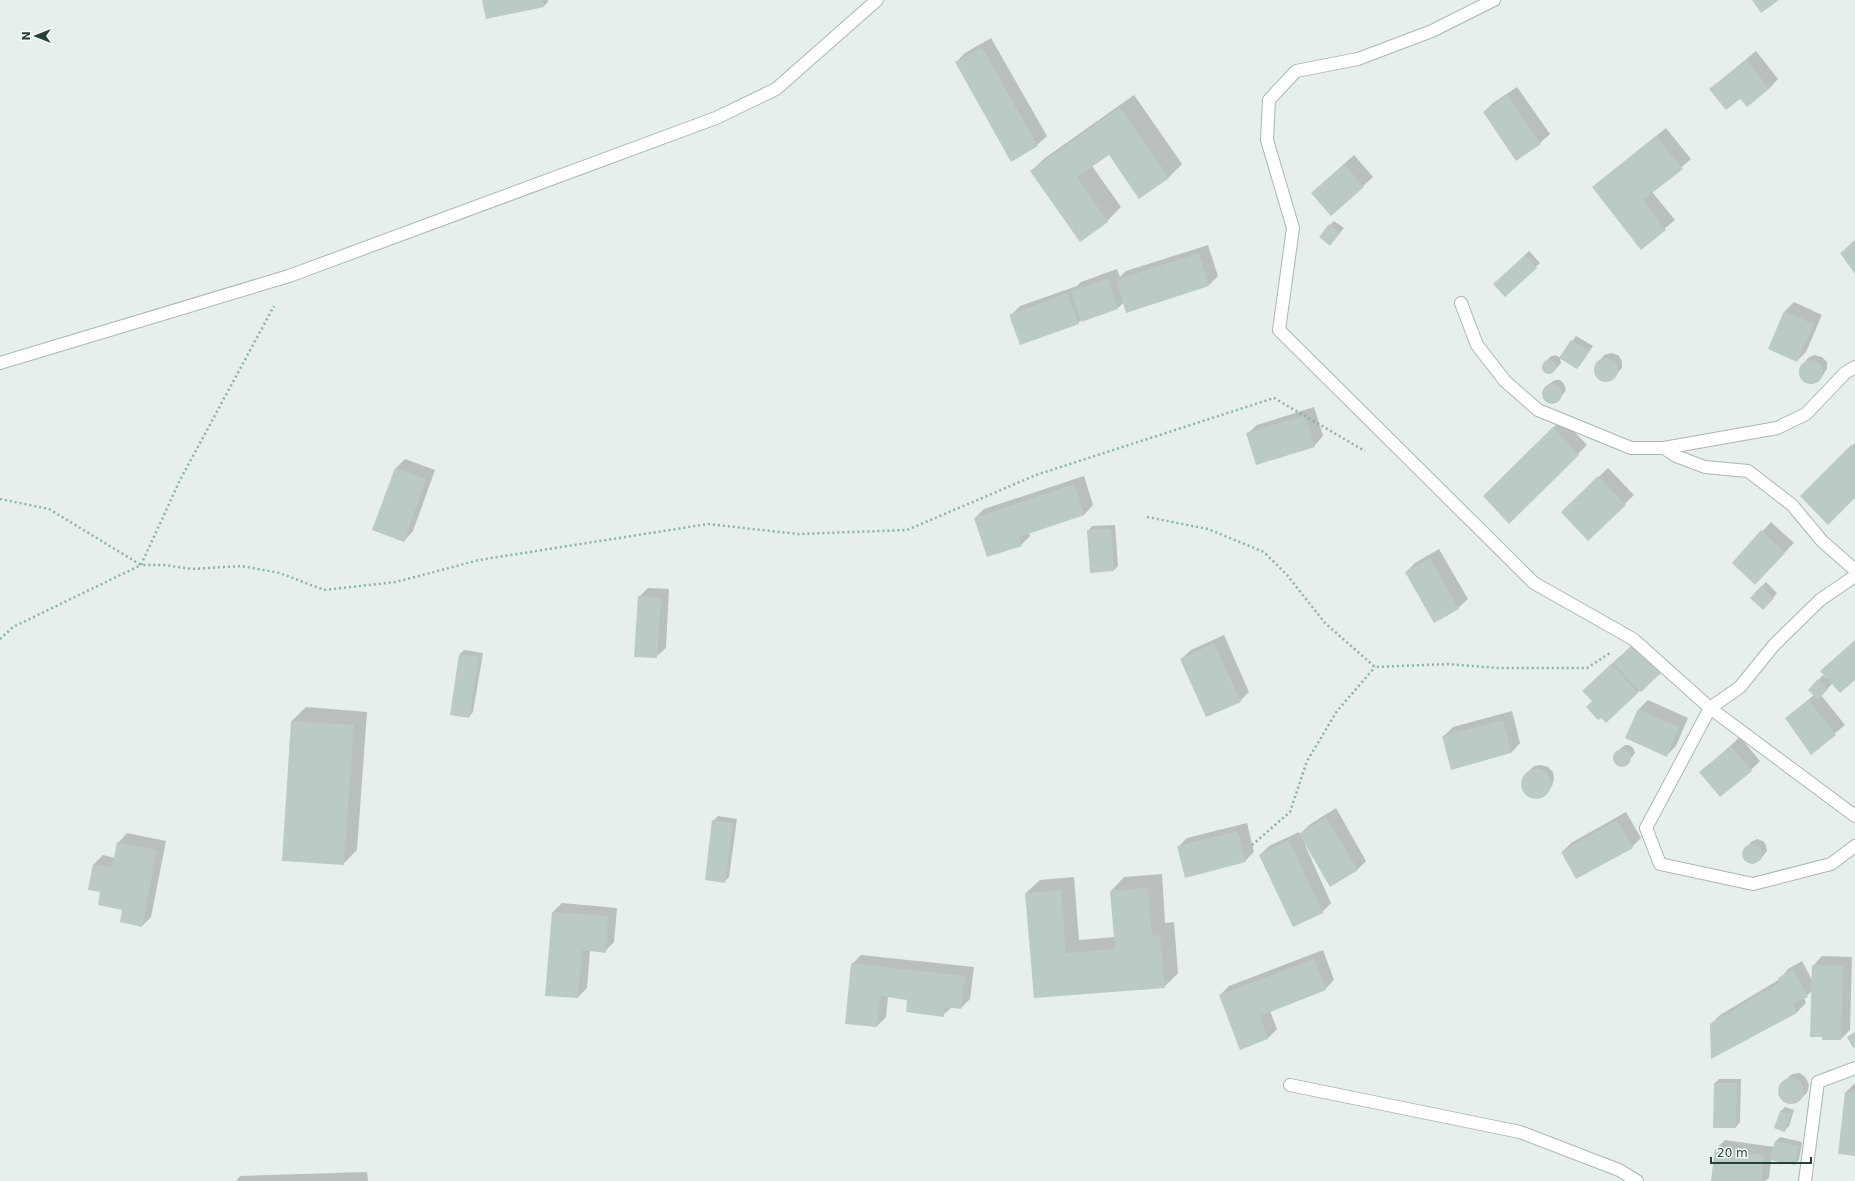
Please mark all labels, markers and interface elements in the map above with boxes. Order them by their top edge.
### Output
north arrow [16,16,56,56]
text: N [20,31,33,41]
scale bar [1711,1139,1811,1165]
text: 20 m [1717,1146,1748,1160]

